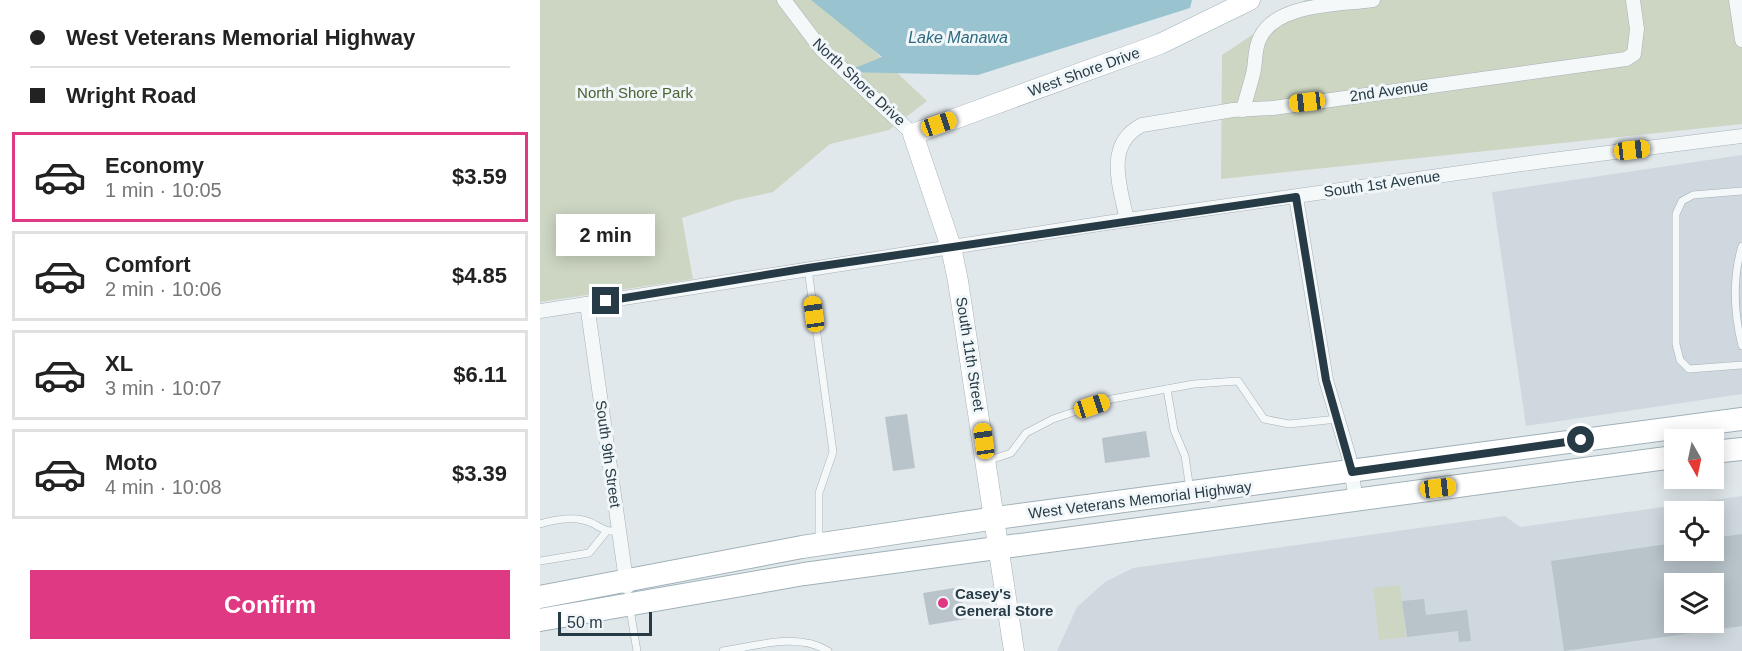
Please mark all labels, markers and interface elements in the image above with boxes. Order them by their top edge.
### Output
text: West Veterans Memorial Highway [66,25,415,50]
water label: Lake Manawa [908,29,1008,46]
street label: North Shore Drive [810,34,909,129]
street label: West Shore Drive [1026,43,1142,100]
street label: 2nd Avenue [1349,77,1429,104]
text: Wright Road [66,83,196,108]
park label: North Shore Park [577,84,693,101]
car [1288,91,1326,113]
car [919,110,959,138]
car [1613,139,1651,161]
icon: car [33,150,87,204]
text: Economy [105,153,204,178]
text: $3.59 [452,164,507,189]
street label: South 1st Avenue [1323,167,1441,200]
text: 1 min · 10:05 [105,179,222,201]
callout: 2 min [556,214,656,256]
text: 2 min [579,224,632,246]
icon: car [33,249,87,303]
text: Comfort [105,252,191,277]
text: $4.85 [452,263,507,288]
text: 2 min · 10:06 [105,278,222,300]
route end [592,287,619,314]
car [803,295,825,333]
street label: South 11th Street [953,295,988,413]
icon: car [33,348,87,402]
text: XL [105,351,133,376]
text: $6.11 [453,362,507,387]
text: 3 min · 10:07 [105,377,222,399]
car [1072,392,1112,420]
street label: South 9th Street [593,399,625,510]
car [973,422,995,460]
route start [1567,426,1594,453]
north arrow [1664,429,1724,489]
map controls [1664,429,1724,633]
icon: car [33,447,87,501]
text: Moto [105,450,158,475]
text: $3.39 [452,461,507,486]
text: 4 min · 10:08 [105,476,222,498]
street label: West Veterans Memorial Highway [1027,477,1253,522]
car [1419,477,1457,499]
button: locate [1664,501,1724,561]
button: Confirm [30,570,510,639]
button: layers [1664,573,1724,633]
place label: Casey's General Store [955,585,1053,619]
marker: Casey's General Store [936,596,950,610]
scale bar [558,609,652,636]
text: 50 m [567,614,603,631]

